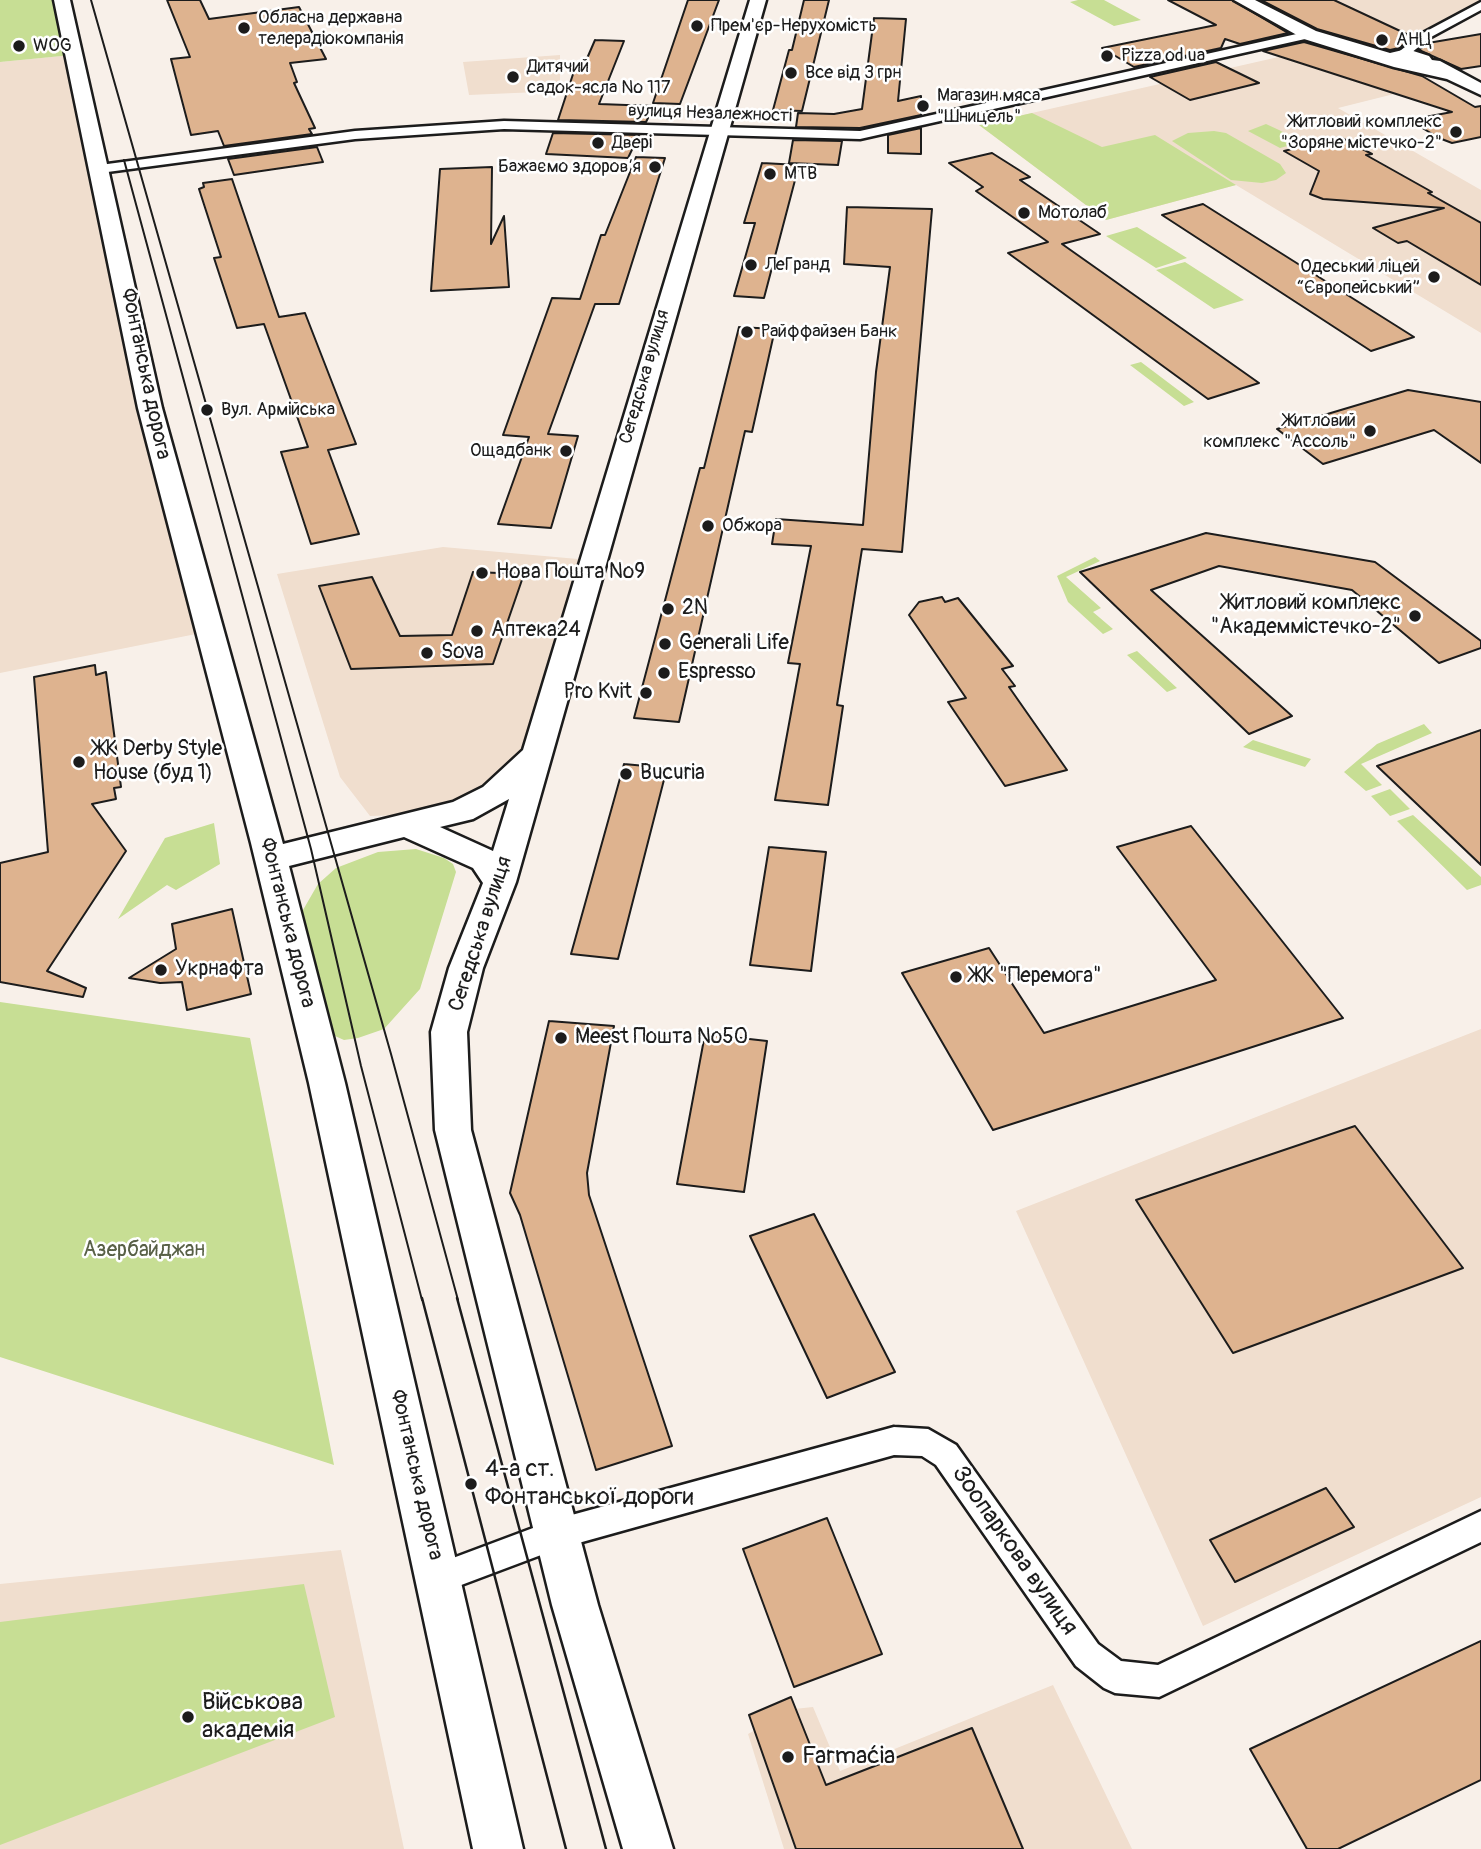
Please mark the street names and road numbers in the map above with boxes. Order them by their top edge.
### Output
street label: вулиця Незалежності [627,100,793,128]
street label: Фонтанська дорога [115,286,175,462]
street label: Сегедська вулиця [616,307,674,447]
street label: Фонтанська дорога [254,836,320,1010]
street label: Сегедська вулиця [444,853,518,1015]
street label: Фонтанська дорога [384,1387,448,1563]
street label: Зоопаркова вулиця [945,1461,1083,1641]

